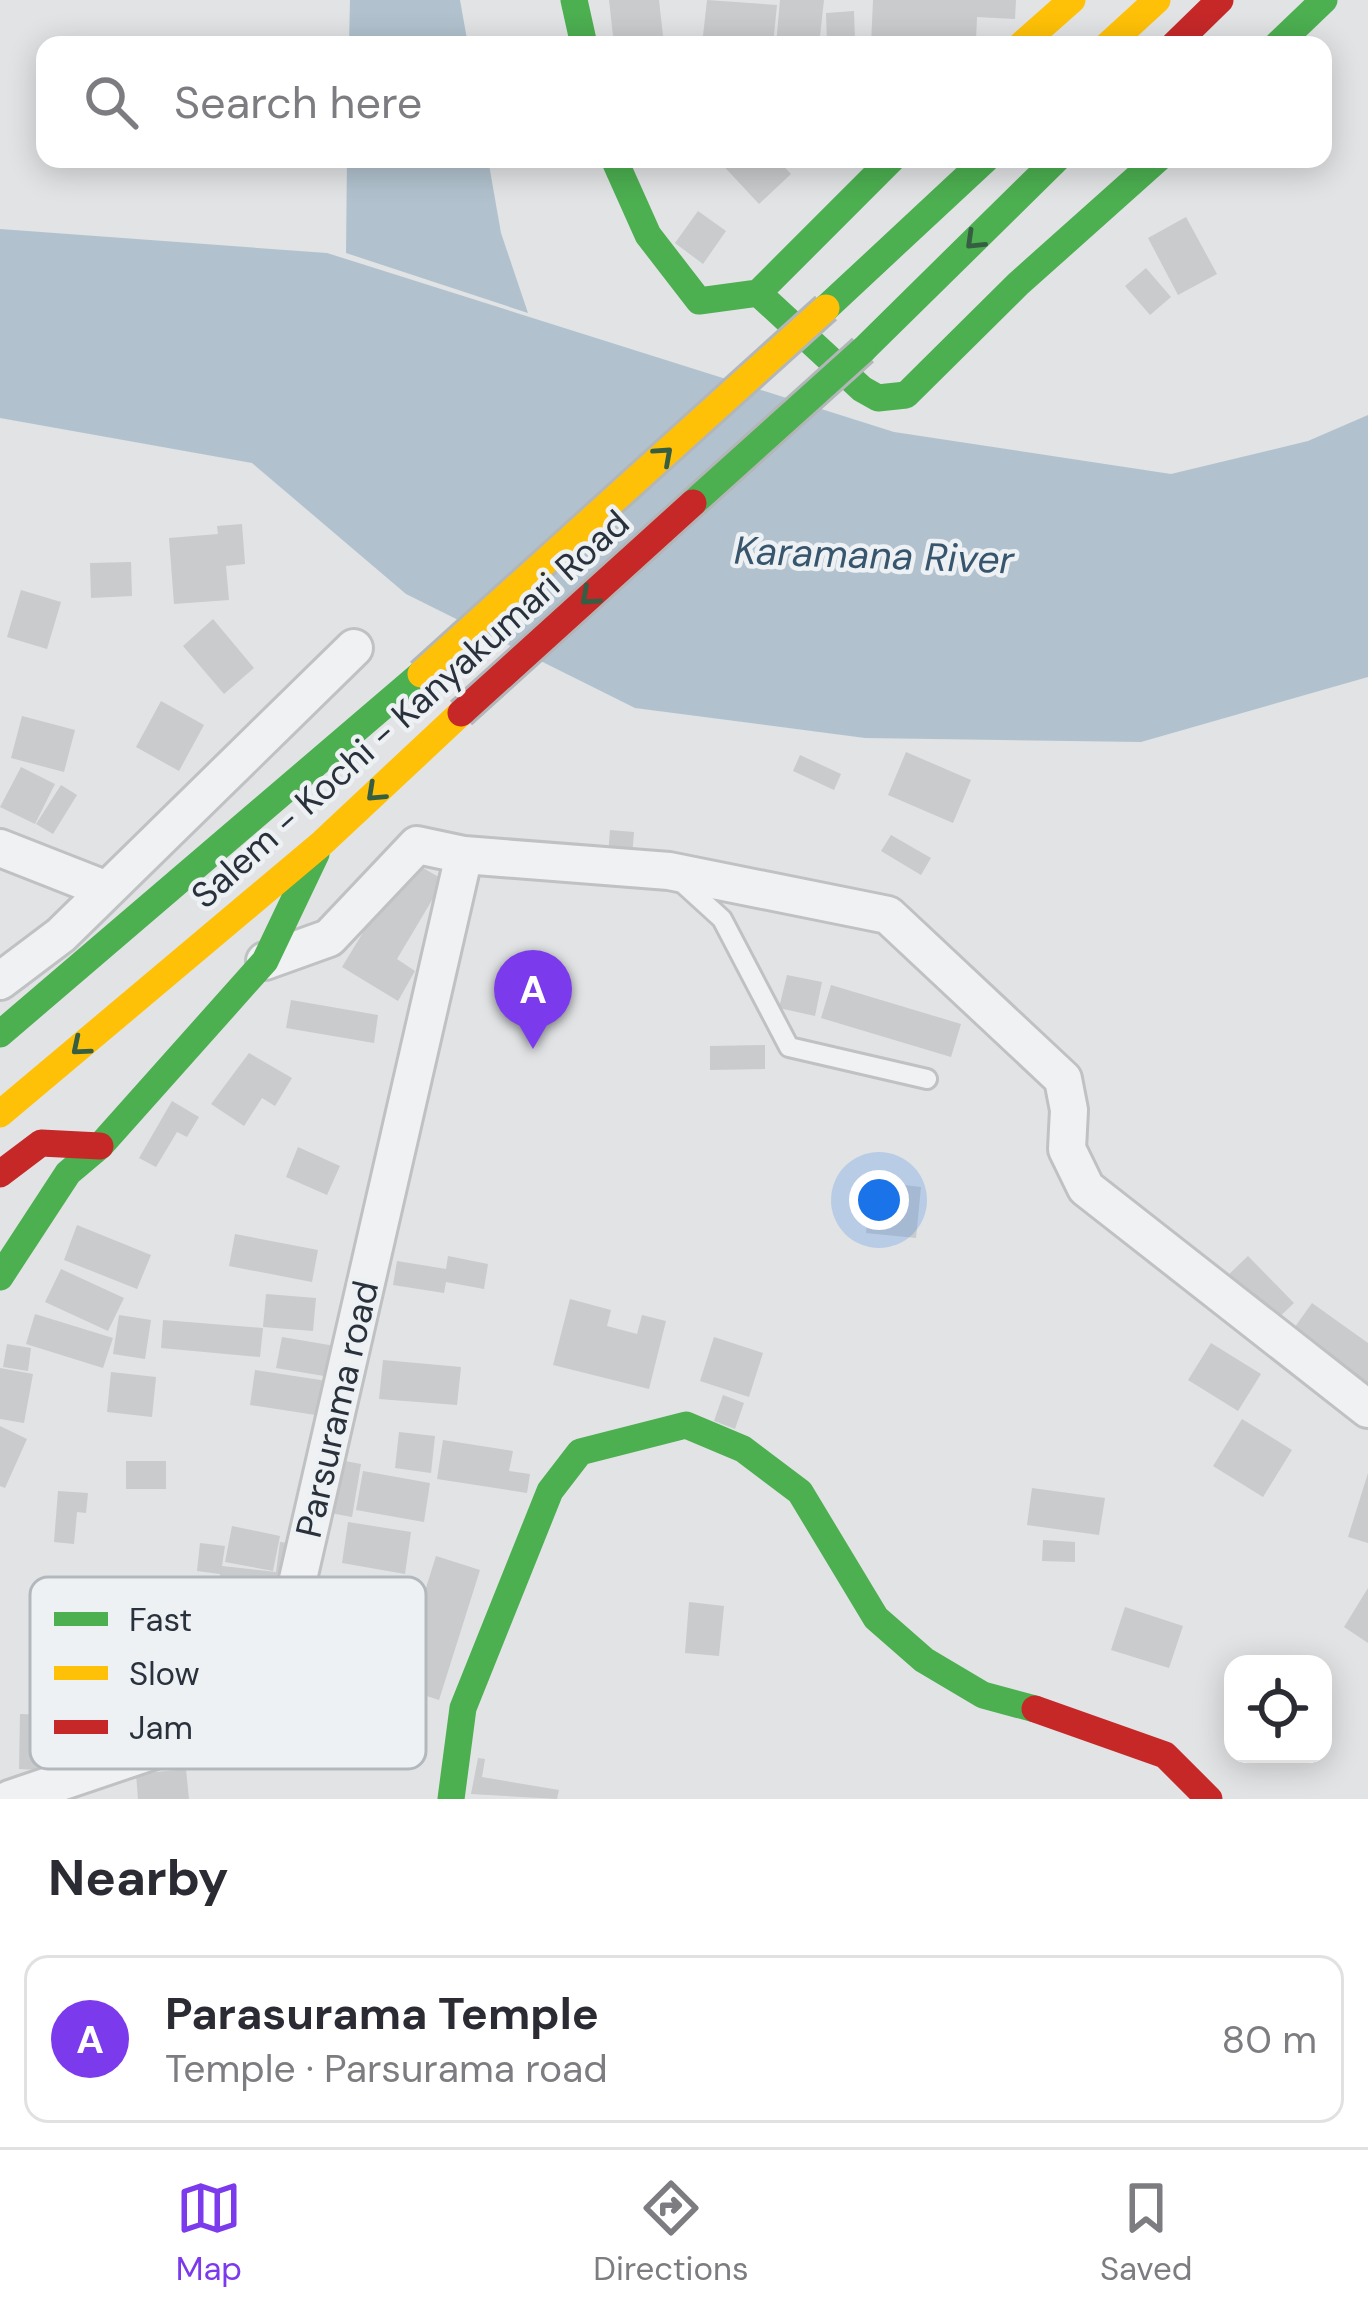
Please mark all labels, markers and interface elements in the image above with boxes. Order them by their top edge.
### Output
search box [36,36,1332,168]
icon: search [78,69,144,135]
text: Search here [174,73,422,132]
one-way arrow [966,227,988,249]
one-way arrow [650,448,671,469]
street label: Salem - Kochi - Kanyakumari Road [181,500,639,918]
water label: Karamana River [733,525,1016,585]
one-way arrow [582,583,603,604]
one-way arrow [368,779,389,800]
pin: A [494,950,572,1049]
one-way arrow [72,1033,94,1054]
your location [849,1170,909,1230]
street label: Parsurama road [285,1276,389,1542]
legend [30,1577,426,1769]
text: Fast [129,1598,192,1641]
text: Slow [129,1652,200,1695]
map controls [1224,1655,1332,1763]
button: locate [1224,1655,1332,1763]
text: Jam [129,1706,193,1749]
text: Nearby [48,1844,229,1911]
text: Parasurama Temple [165,1984,599,2043]
text: A [76,2014,104,2065]
text: 80 m [1221,2014,1317,2065]
text: Temple · Parsurama road [165,2043,608,2094]
tab: Map [176,2175,242,2290]
tab: Directions [593,2175,749,2290]
tab: Saved [1100,2175,1192,2290]

